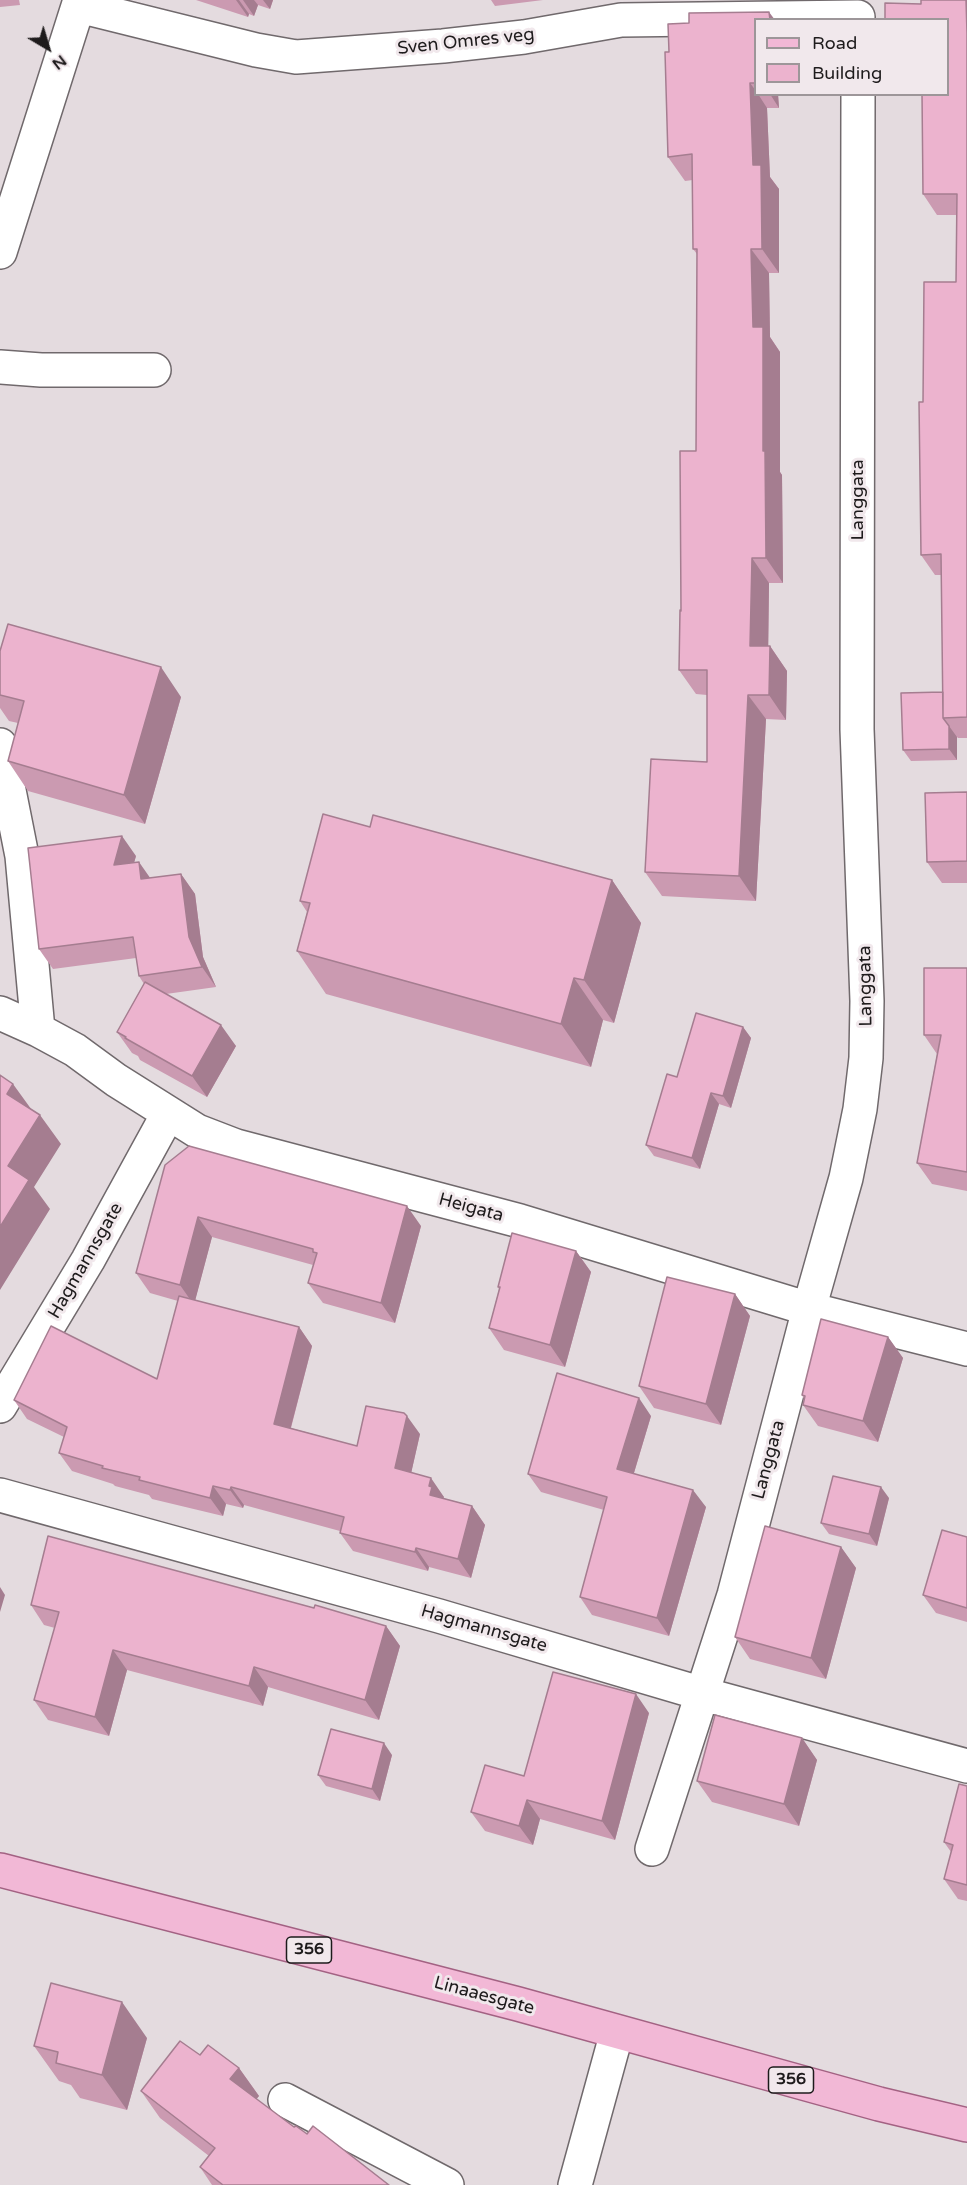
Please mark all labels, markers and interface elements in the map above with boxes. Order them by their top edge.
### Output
north arrow [18,18,78,78]
legend [754,18,949,96]
street label: Sven Omres veg [396,24,536,60]
text: Road [812,32,857,54]
text: N [48,50,70,74]
text: Building [812,62,882,84]
street label: Langgata [847,459,869,541]
street label: Langgata [854,945,878,1027]
street label: Heigata [436,1189,506,1227]
street label: Hagmannsgate [44,1199,128,1323]
street label: Langgata [748,1418,790,1502]
street label: Hagmannsgate [418,1601,550,1657]
road number: 356 [286,1937,332,1963]
street label: Linaaesgate [431,1972,537,2020]
road number: 356 [768,2067,814,2093]

